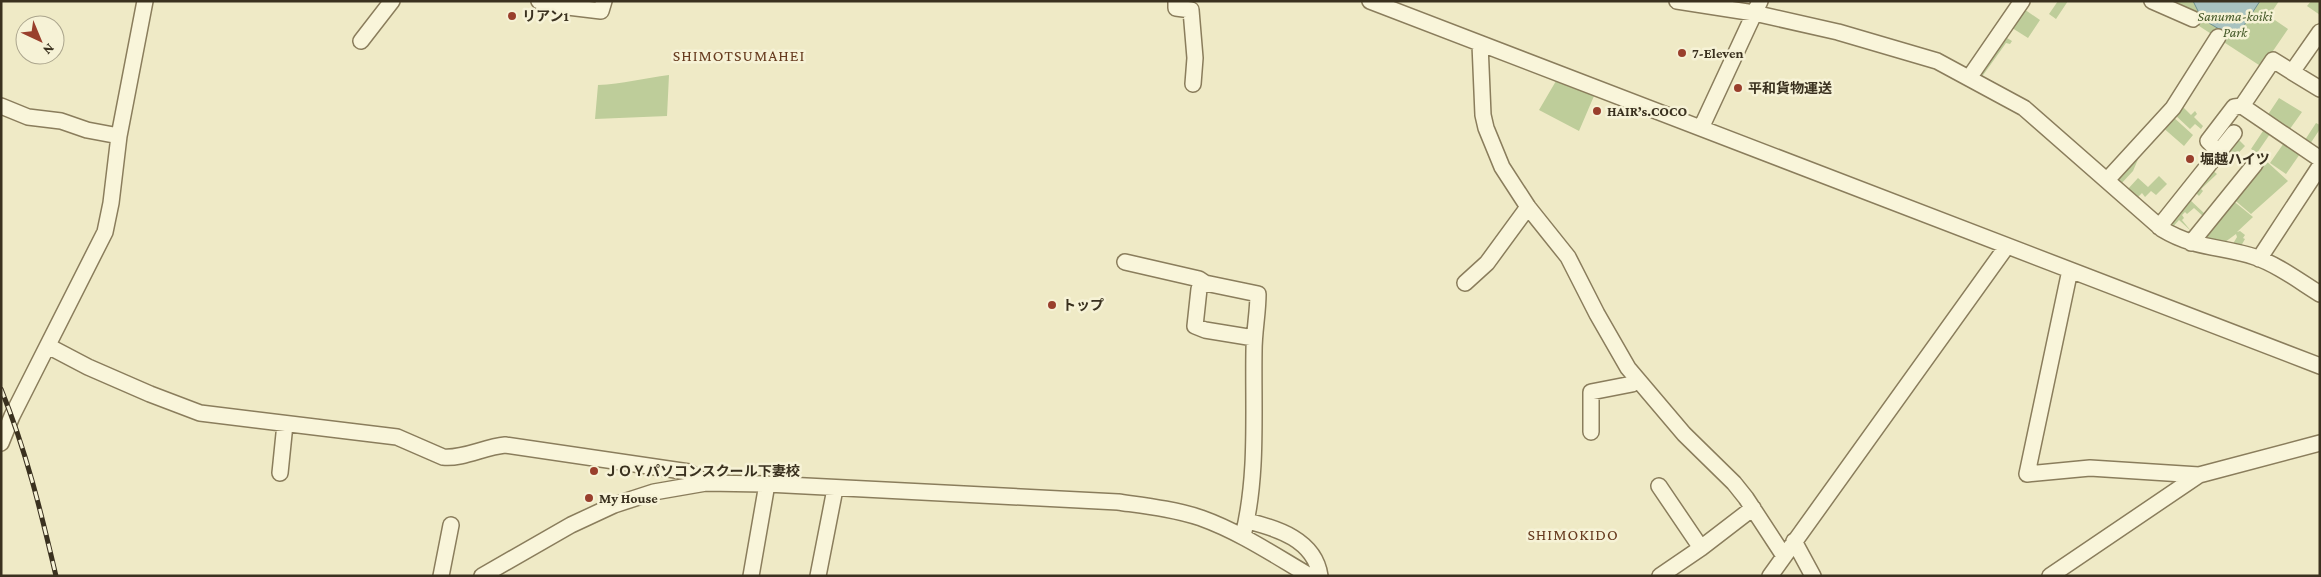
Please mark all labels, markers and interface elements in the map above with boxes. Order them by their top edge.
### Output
place label: リアン1 [522,8,569,24]
park label: Sanuma-koiki Park [2198,8,2273,40]
marker: リアン1 [506,10,518,22]
north arrow [15,15,65,65]
text: N [40,40,58,59]
place label: 7-Eleven [1692,45,1743,61]
district label: SHIMOTSUMAHEI [673,47,805,64]
marker: 7-Eleven [1676,47,1688,59]
place label: 平和貨物運送 [1748,80,1832,96]
marker: 平和貨物運送 [1732,82,1744,94]
place label: HAIR’s.COCO [1607,103,1687,119]
marker: HAIR’s.COCO [1591,105,1603,117]
place label: 堀越ハイツ [2200,151,2270,167]
marker: 堀越ハイツ [2184,153,2196,165]
place label: トップ [1062,297,1104,313]
marker: トップ [1046,299,1058,311]
place label: ＪＯＹパソコンスクール下妻校 [604,463,800,479]
marker: ＪＯＹパソコンスクール下妻校 [588,465,600,477]
place label: My House [599,490,658,506]
marker: My House [583,492,595,504]
district label: SHIMOKIDO [1527,526,1619,543]

